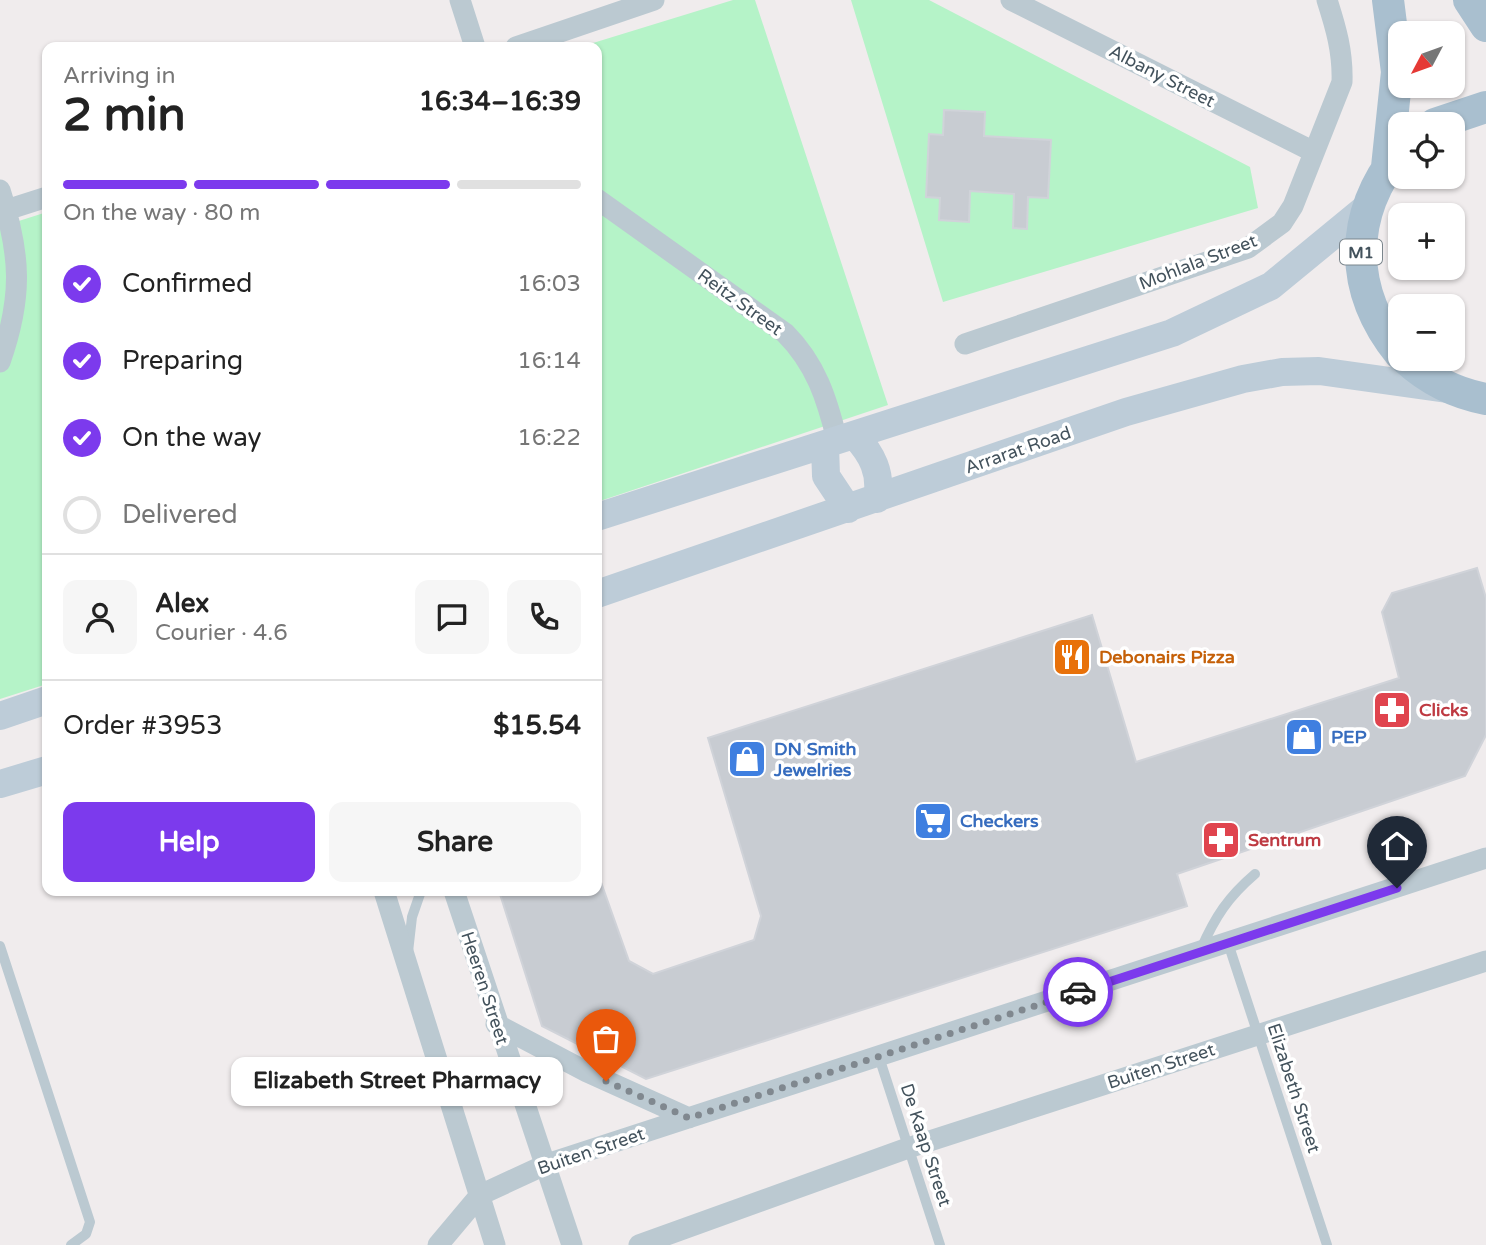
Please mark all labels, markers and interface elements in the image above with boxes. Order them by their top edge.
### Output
north arrow [1388,21,1465,98]
map controls [1388,21,1465,371]
street label: Albany Street [1105,40,1219,112]
text: Arriving in [63,62,176,90]
text: 16:34–16:39 [419,86,581,117]
text: 2 min [63,88,186,143]
button: locate [1388,112,1465,189]
text: On the way · 80 m [63,199,260,227]
button: + [1388,203,1465,280]
street label: Mohlala Street [1136,229,1260,295]
road number: M1 [1340,240,1382,264]
street label: Reitz Street [693,264,787,340]
icon: check [63,265,101,303]
text: Confirmed [122,268,252,299]
text: 16:03 [517,270,581,298]
button: − [1388,294,1465,371]
icon: check [63,342,101,380]
text: Preparing [122,345,243,376]
text: 16:14 [517,347,581,375]
icon: check [63,419,101,457]
text: On the way [122,422,262,453]
street label: Arrarat Road [962,422,1074,478]
text: 16:22 [517,424,581,452]
text: Delivered [122,499,238,530]
button: person [63,580,137,654]
button: chat [415,580,489,654]
button: phone [507,580,581,654]
text: Alex [155,588,209,619]
text: Courier · 4.6 [155,619,288,647]
restaurant icon: Debonairs Pizza [1051,636,1093,678]
place label: Debonairs Pizza [1099,646,1235,668]
pharmacy icon: Clicks [1371,689,1413,731]
place label: Clicks [1419,699,1469,721]
text: Order #3953 [63,710,223,741]
text: $15.54 [493,710,581,741]
shop icon: PEP [1283,716,1325,758]
place label: PEP [1331,726,1367,748]
shop icon: DN Smith Jewelries [726,738,768,780]
place label: DN Smith Jewelries [773,738,856,781]
supermarket icon: Checkers [912,800,954,842]
button: Help [63,802,315,882]
button: Share [329,802,581,882]
place label: Checkers [960,810,1039,832]
pin [1367,816,1427,888]
pharmacy icon: Sentrum [1200,819,1242,861]
icon: home [1378,827,1416,865]
place label: Sentrum [1248,829,1321,851]
street label: Heeren Street [456,929,514,1047]
courier [1043,957,1113,1027]
icon: car [1059,973,1097,1011]
pin [576,1009,636,1081]
icon: bag [587,1020,625,1058]
street label: Elizabeth Street [1263,1020,1325,1156]
street label: Buiten Street [1104,1038,1218,1094]
callout: Elizabeth Street Pharmacy [232,1056,564,1106]
text: Elizabeth Street Pharmacy [253,1067,541,1095]
street label: De Kaap Street [896,1081,956,1209]
street label: Buiten Street [535,1122,648,1180]

